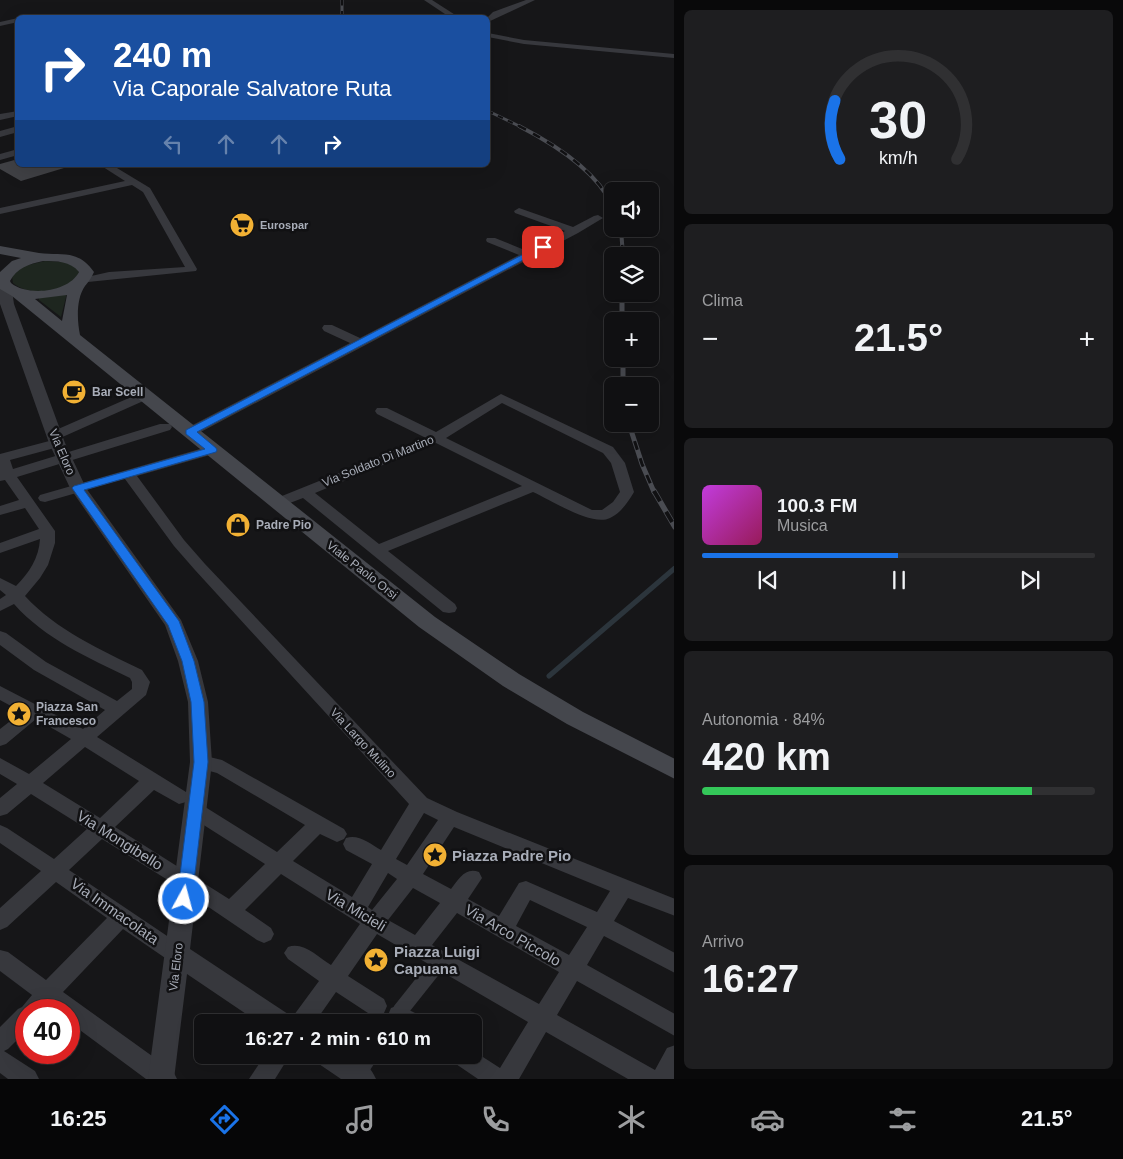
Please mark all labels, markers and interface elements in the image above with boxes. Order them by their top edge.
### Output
icon: right [30,35,95,100]
text: 240 m [113,35,212,74]
text: Via Caporale Salvatore Ruta [113,76,391,101]
text: 30 [870,91,927,149]
icon: left [159,130,187,158]
icon: ahead [212,130,240,158]
icon: ahead [265,130,293,158]
icon: right [318,130,346,158]
text: km/h [879,148,918,168]
map controls [604,182,659,432]
button: sound [604,182,659,237]
supermarket icon: Eurospar [229,212,255,238]
place label: Eurospar [260,219,309,231]
pin [522,226,564,268]
icon: arrive [529,233,557,261]
button: layers [604,247,659,302]
text: Clima [702,292,743,309]
button: + [604,312,659,367]
text: 21.5° [854,317,943,359]
text: − [702,323,718,354]
text: + [1079,323,1095,354]
button: − [604,377,659,432]
cafe icon: Bar Scell [61,379,87,405]
place label: Bar Scell [92,385,143,399]
street label: Via Eloro [46,427,78,477]
street label: Via Soldato Di Martino [320,432,436,490]
text: 100.3 FM [777,495,857,516]
shop icon: Padre Pio [225,512,251,538]
text: Musica [777,517,828,534]
place label: Padre Pio [256,518,311,532]
street label: Viale Paolo Orsi [324,538,400,602]
icon: previous [754,566,782,594]
icon: pause [885,566,913,594]
icon: next [1016,566,1044,594]
place label: Piazza San Francesco [36,700,98,728]
place icon: Piazza San Francesco [6,701,32,727]
street label: Via Largo Mulino [327,705,399,781]
text: Autonomia · 84% [702,711,825,728]
text: 420 km [702,736,831,778]
street label: Via Mongibello [74,807,166,873]
place icon: Piazza Padre Pio [422,842,448,868]
place label: Piazza Padre Pio [452,847,571,864]
position arrow [157,872,209,924]
street label: Via Immacolata [68,874,163,948]
street label: Via Micieli [323,885,389,935]
street label: Via Arco Piccolo [462,901,564,969]
text: Arrivo [702,933,744,950]
street label: Via Eloro [166,942,186,992]
place label: Piazza Luigi Capuana [394,943,480,977]
place icon: Piazza Luigi Capuana [363,947,389,973]
text: 16:27 [702,958,799,1000]
speed limit sign: 40 [15,999,80,1064]
text: 16:27 · 2 min · 610 m [245,1028,431,1049]
icon: directions [207,1102,242,1137]
icon: music [343,1102,378,1137]
icon: phone [478,1102,513,1137]
icon: climate [614,1102,649,1137]
icon: car [750,1102,785,1137]
icon: filters [885,1102,920,1137]
text: 16:25 [50,1106,107,1131]
text: 21.5° [1021,1106,1073,1131]

